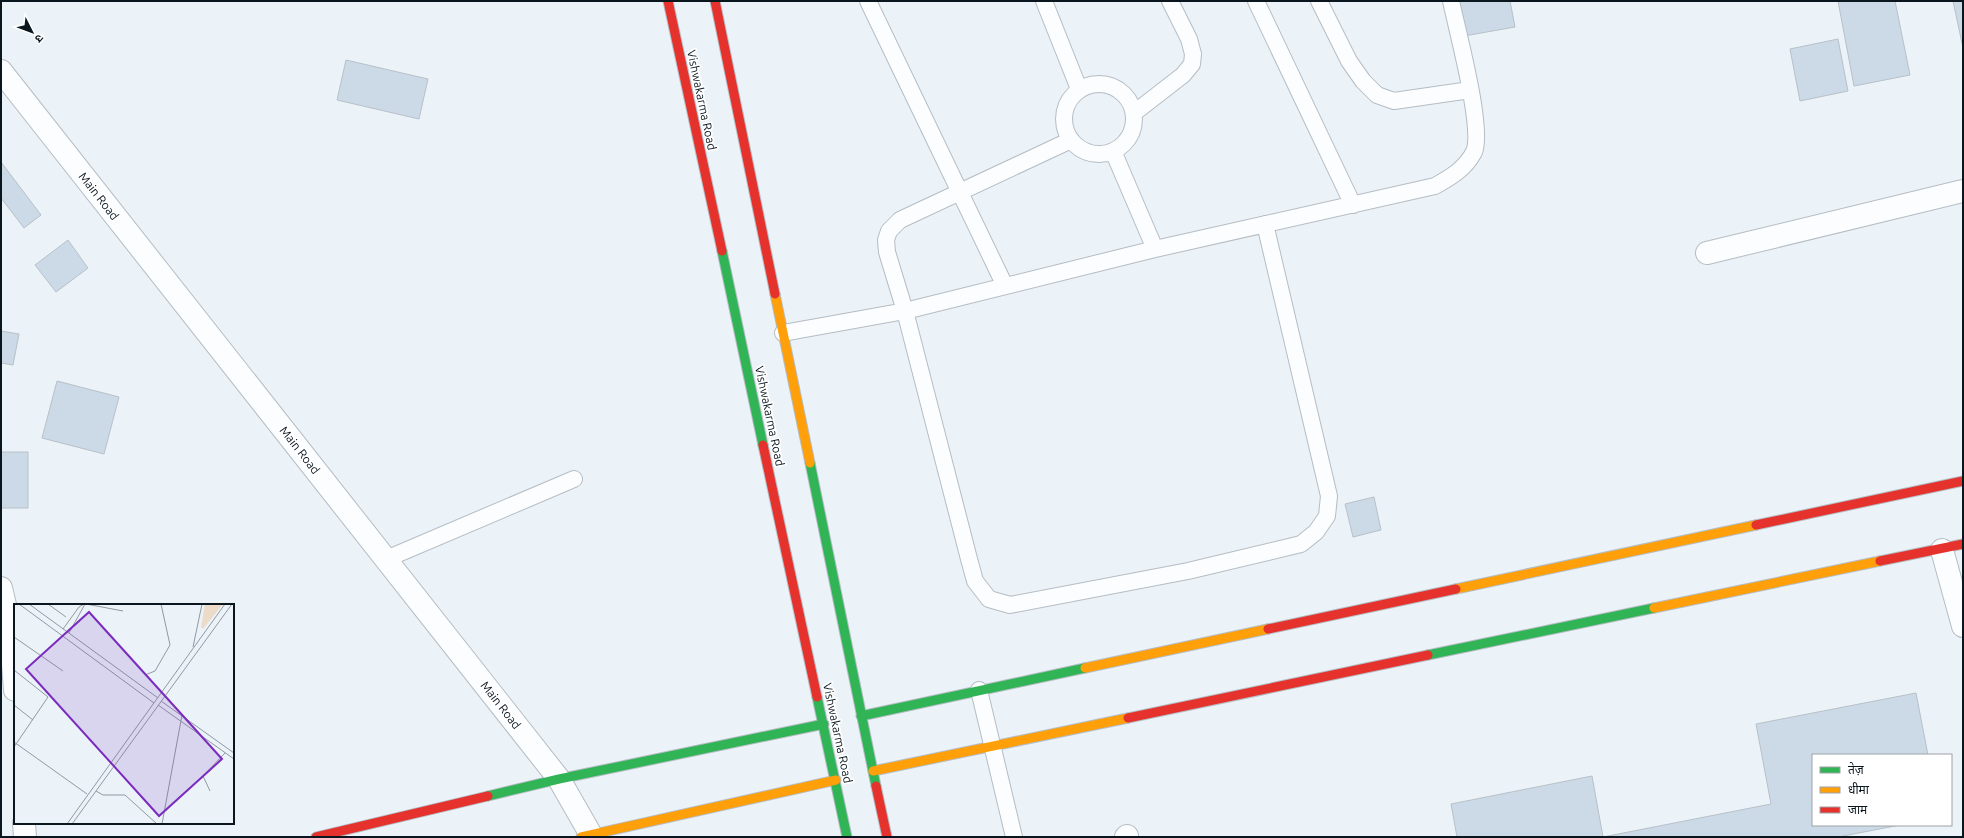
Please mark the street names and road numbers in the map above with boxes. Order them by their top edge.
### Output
street label: Vishwakarma Road [685,49,719,151]
street label: Main Road [76,170,122,222]
street label: Vishwakarma Road [753,365,787,467]
street label: Main Road [277,424,323,476]
street label: Main Road [478,679,524,731]
street label: Vishwakarma Road [821,682,855,784]

